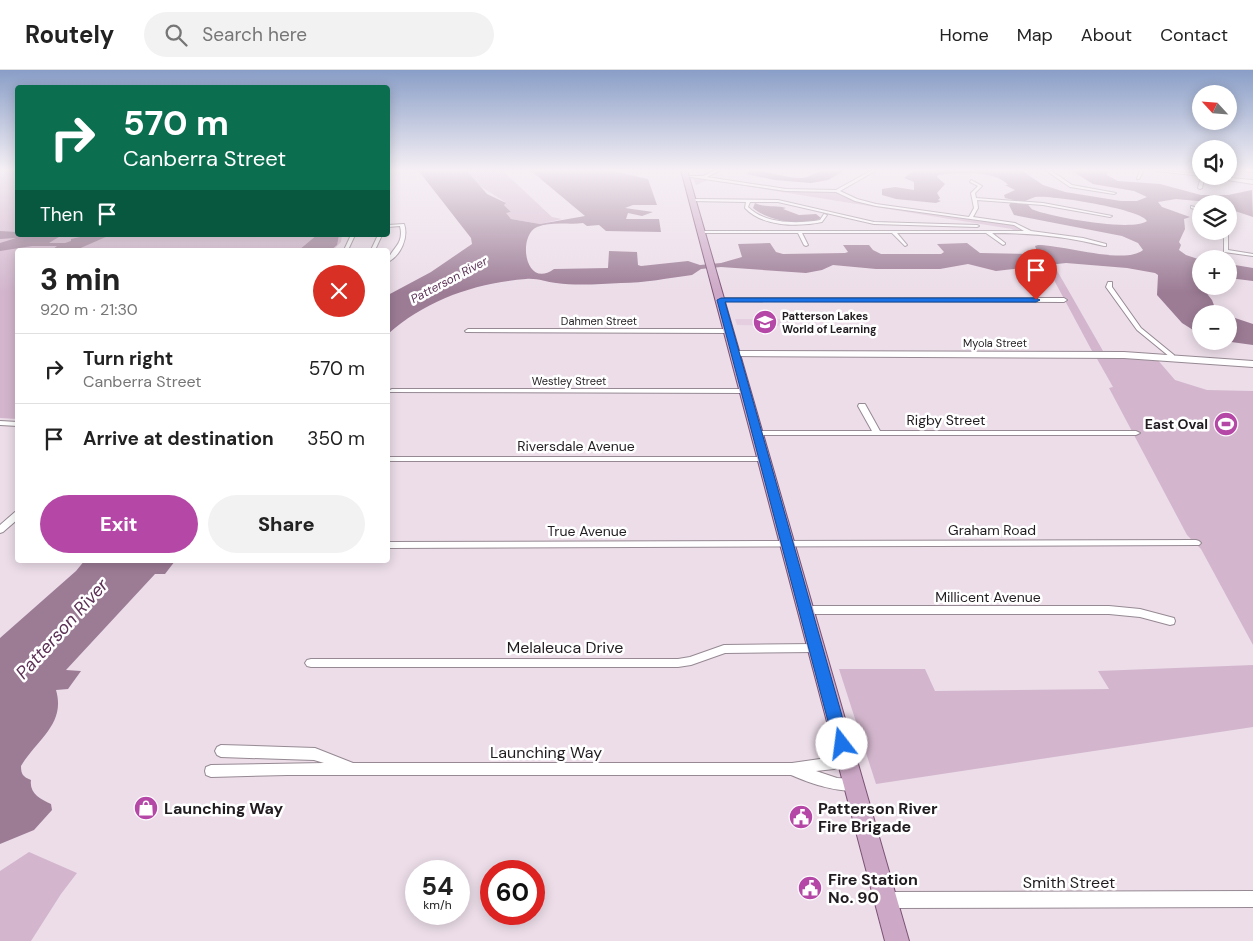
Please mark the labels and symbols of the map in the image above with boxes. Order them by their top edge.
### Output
north arrow [1192,85,1238,130]
pin [1015,249,1057,300]
water label: Patterson River [408,253,491,307]
school or university icon: Patterson Lakes World of Learning [752,309,778,335]
place label: Patterson Lakes World of Learning [782,309,877,336]
street label: Dahmen Street [561,314,637,328]
street label: Myola Street [963,336,1027,350]
street label: Westley Street [532,374,606,388]
street label: Rigby Street [907,411,985,429]
sports icon: East Oval [1213,411,1239,437]
place label: East Oval [1145,415,1208,433]
street label: Riversdale Avenue [517,437,635,455]
street label: Graham Road [948,521,1036,539]
street label: True Avenue [547,522,627,540]
water label: Patterson River [10,573,114,684]
street label: Millicent Avenue [935,588,1041,606]
street label: Melaleuca Drive [507,637,623,658]
position arrow [815,717,867,769]
street label: Launching Way [490,742,602,763]
shop icon: Launching Way [133,795,159,821]
place label: Launching Way [164,798,284,819]
place label: Patterson River Fire Brigade [818,798,938,837]
public building icon: Patterson River Fire Brigade [788,804,814,830]
speed limit sign: 60 [480,860,545,925]
place label: Fire Station No. 90 [828,869,918,908]
street label: Smith Street [1023,872,1115,893]
public building icon: Fire Station No. 90 [797,875,823,901]

